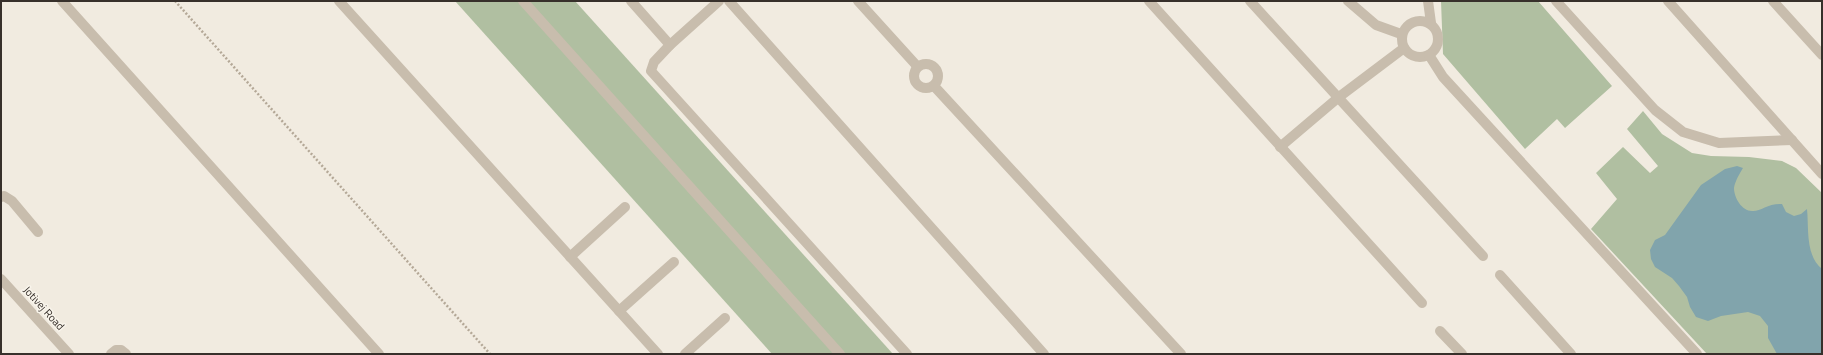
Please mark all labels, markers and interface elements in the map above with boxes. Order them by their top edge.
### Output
street label: Jotivej Road [20,282,68,334]

